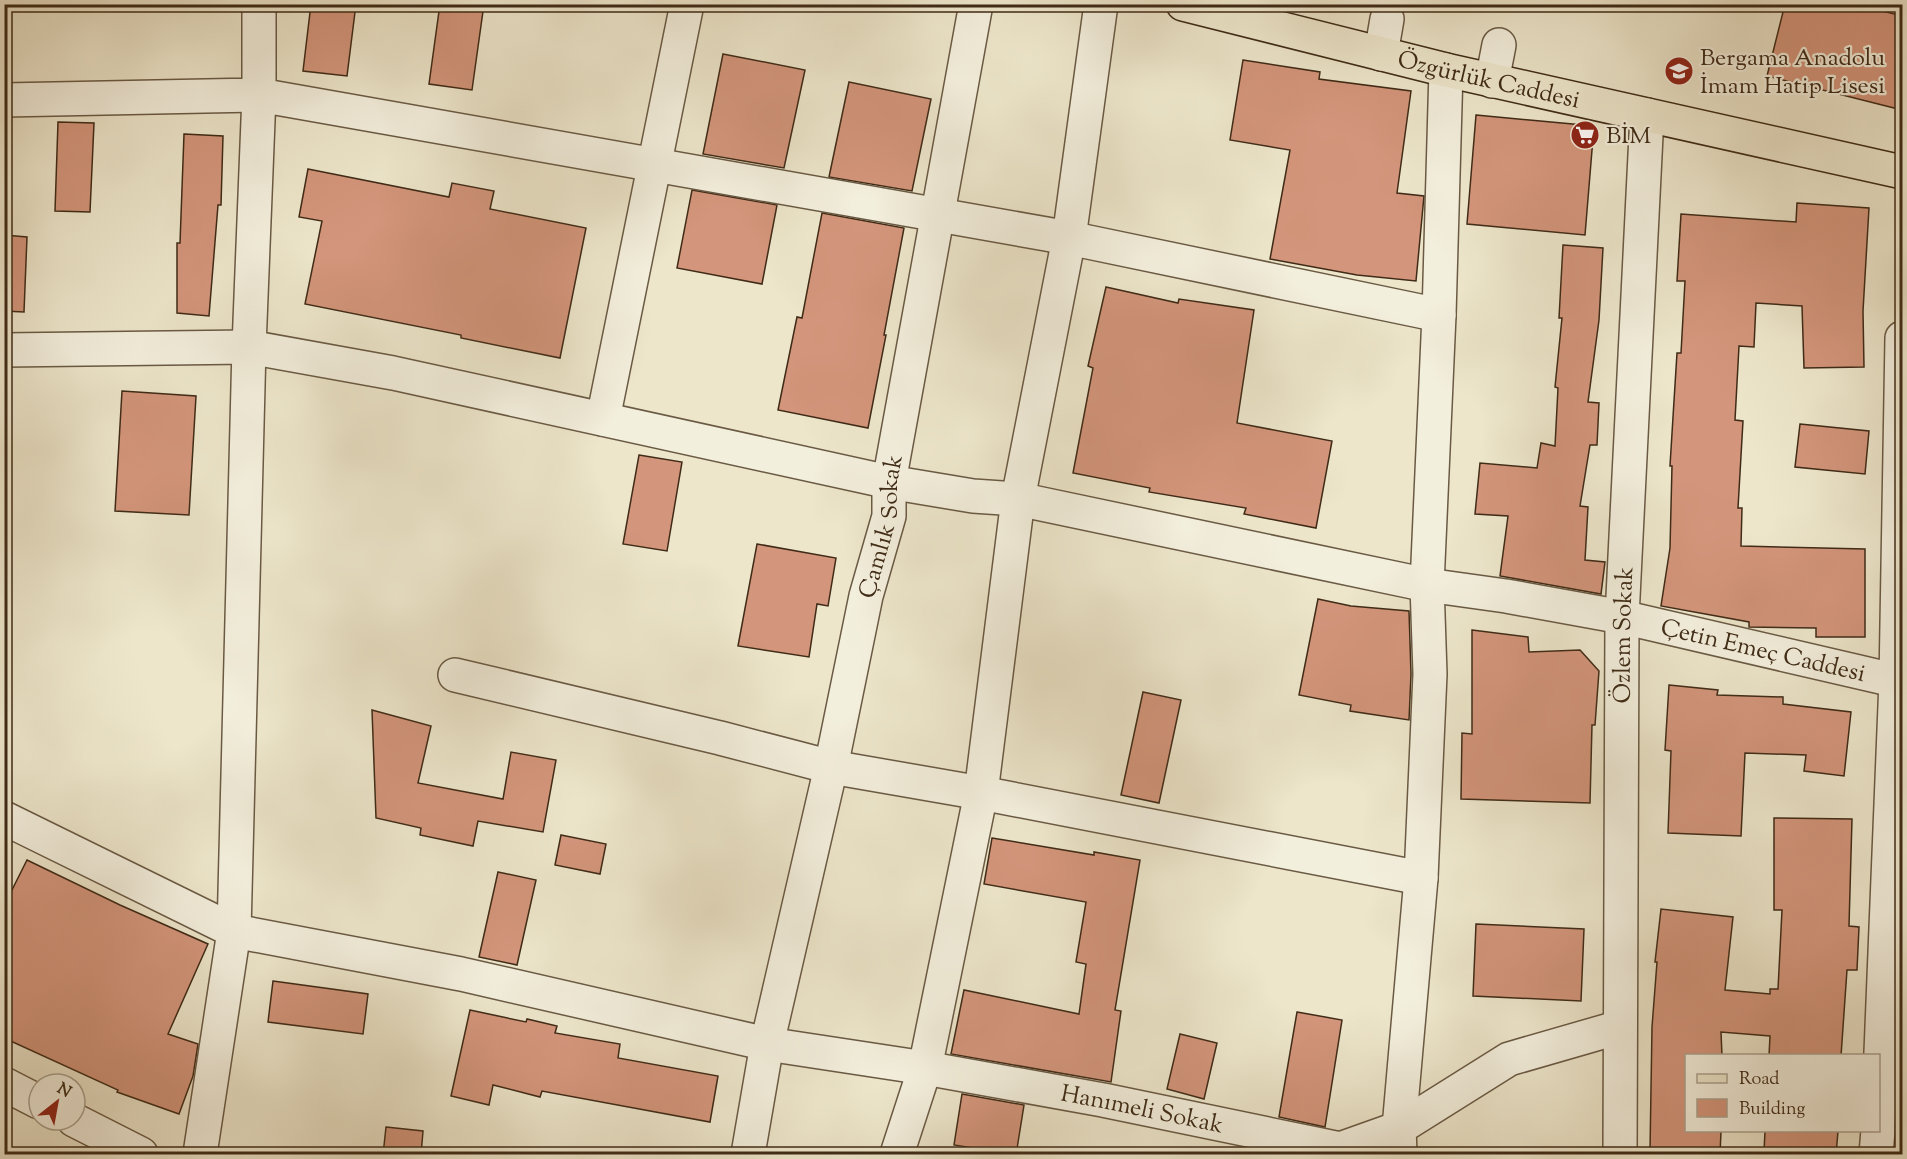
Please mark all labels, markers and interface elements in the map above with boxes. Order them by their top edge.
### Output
place label: Bergama Anadolu İmam Hatip Lisesi [1700,42,1885,104]
street label: Özgürlük Caddesi [1394,43,1583,118]
school or university icon: Bergama Anadolu İmam Hatip Lisesi [1663,55,1695,87]
supermarket icon: BİM [1569,119,1601,151]
place label: BİM [1606,120,1651,154]
street label: Çamlık Sokak [851,452,913,603]
street label: Özlem Sokak [1607,566,1643,703]
street label: Çetin Emeç Caddesi [1657,612,1869,692]
legend [1685,1054,1880,1132]
text: Road [1739,1067,1779,1093]
north arrow [27,1072,87,1132]
text: N [52,1078,75,1105]
street label: Hanımeli Sokak [1058,1078,1226,1143]
text: Building [1739,1097,1805,1123]

